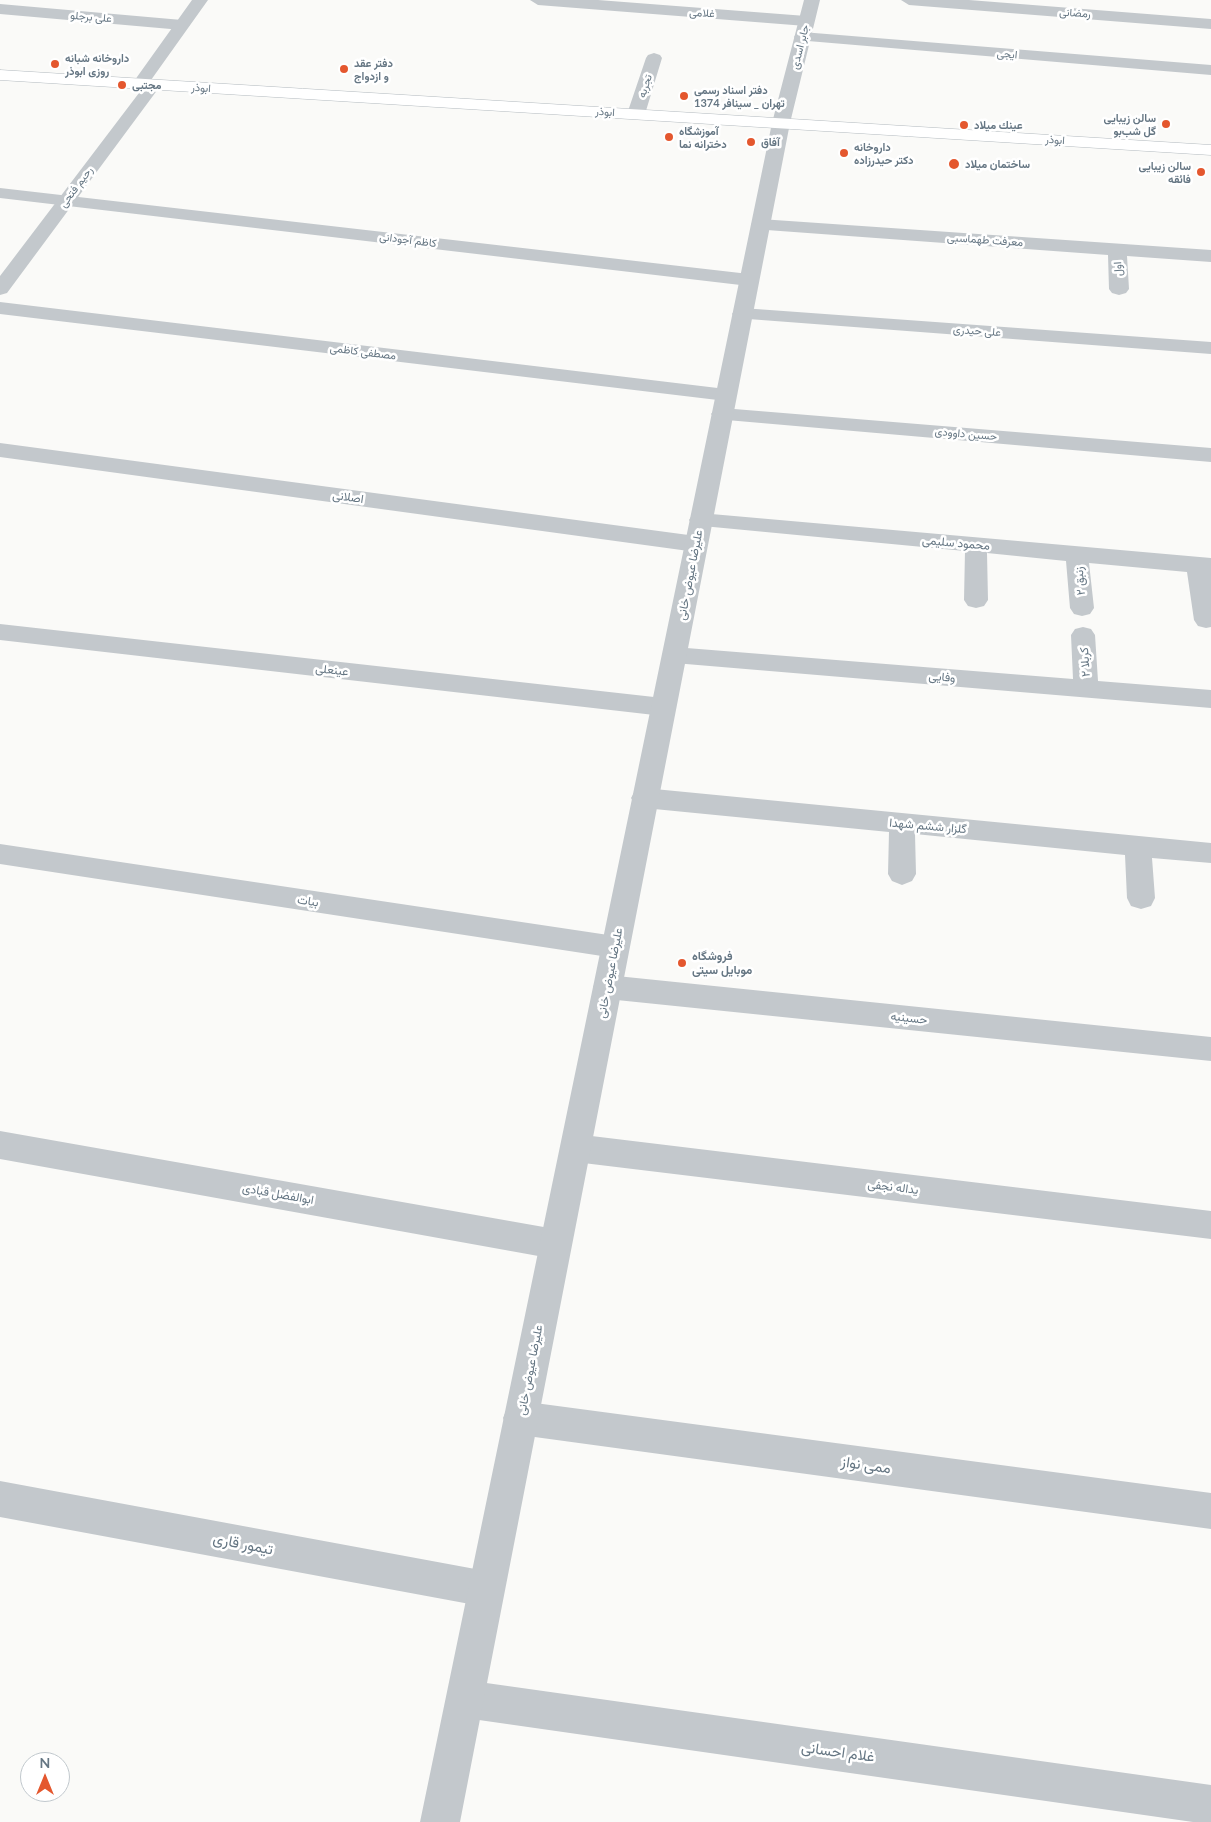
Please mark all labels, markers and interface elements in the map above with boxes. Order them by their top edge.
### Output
street label: رمضانی [1059,5,1091,21]
street label: غلامی [689,6,715,20]
street label: علی برجلو [70,9,112,25]
street label: جابر اسدی [788,23,812,71]
street label: ایجی [996,47,1018,61]
place label: داروخانه شبانه روزی ابوذر [65,51,129,77]
place label: دفتر عقد و ازدواج [354,56,393,82]
marker: داروخانه شبانه روزی ابوذر [49,58,61,70]
marker: دفتر عقد و ازدواج [338,63,350,75]
street label: تجربه [635,73,655,99]
place label: مجتبی [132,78,161,92]
marker: مجتبی [116,79,128,91]
street label: ابوذر [191,81,211,95]
place label: دفتر اسناد رسمی 1374 تهران _ سینافر [694,83,785,109]
marker: دفتر اسناد رسمی 1374 تهران _ سینافر [678,90,690,102]
street label: ابوذر [595,105,615,119]
place label: سالن زیبایی گل شب‌بو [1104,111,1156,137]
place label: عينك ميلاد [974,118,1023,132]
marker: سالن زیبایی گل شب‌بو [1160,118,1172,130]
marker: عينك ميلاد [958,119,970,131]
place label: آموزشگاه دخترانه نما [679,124,727,150]
marker: آموزشگاه دخترانه نما [663,131,675,143]
street label: ابوذر [1045,133,1065,147]
place label: آفاق [761,135,780,149]
marker: آفاق [745,136,757,148]
place label: داروخانه دکتر حیدرزاده [854,140,913,166]
marker: داروخانه دکتر حیدرزاده [838,147,850,159]
marker: ساختمان میلاد [947,157,961,171]
place label: ساختمان میلاد [965,157,1030,171]
place label: سالن زیبایی فائقه [1139,159,1191,185]
street label: رحیم فتحی [56,164,96,210]
marker: سالن زیبایی فائقه [1195,166,1207,178]
street label: کاظم آجودانی [379,230,437,250]
street label: معرفت طهماسبی [947,231,1023,249]
street label: اول [1111,261,1125,277]
street label: علی حیدری [953,323,1001,339]
street label: مصطفی کاظمی [329,341,397,363]
street label: حسین داوودی [934,425,998,443]
street label: اصلانی [332,488,364,506]
street label: علیرضا عیوض خانی [674,529,706,621]
street label: محمود سلیمی [921,533,991,553]
street label: زنبق ۲ [1072,566,1088,596]
street label: کربلا ۲ [1077,647,1093,677]
street label: عینعلی [315,661,349,679]
street label: وفایی [928,669,956,685]
street label: گلزار ششم شهدا [889,815,967,837]
street label: بیات [296,892,320,910]
street label: علیرضا عیوض خانی [594,927,626,1019]
place label: فروشگاه موبایل سیتی [692,949,752,977]
marker: فروشگاه موبایل سیتی [676,957,688,969]
street label: حسینیه [890,1009,928,1027]
street label: یداله نجفی [867,1177,919,1197]
street label: ابوالفضل قبادی [241,1181,315,1207]
street label: علیرضا عیوض خانی [514,1324,546,1416]
street label: ممی نواز [840,1453,892,1477]
street label: تیمور قاری [211,1529,275,1559]
street label: غلام احسانی [800,1738,876,1766]
north arrow [20,1752,70,1802]
text: N [40,1754,50,1771]

